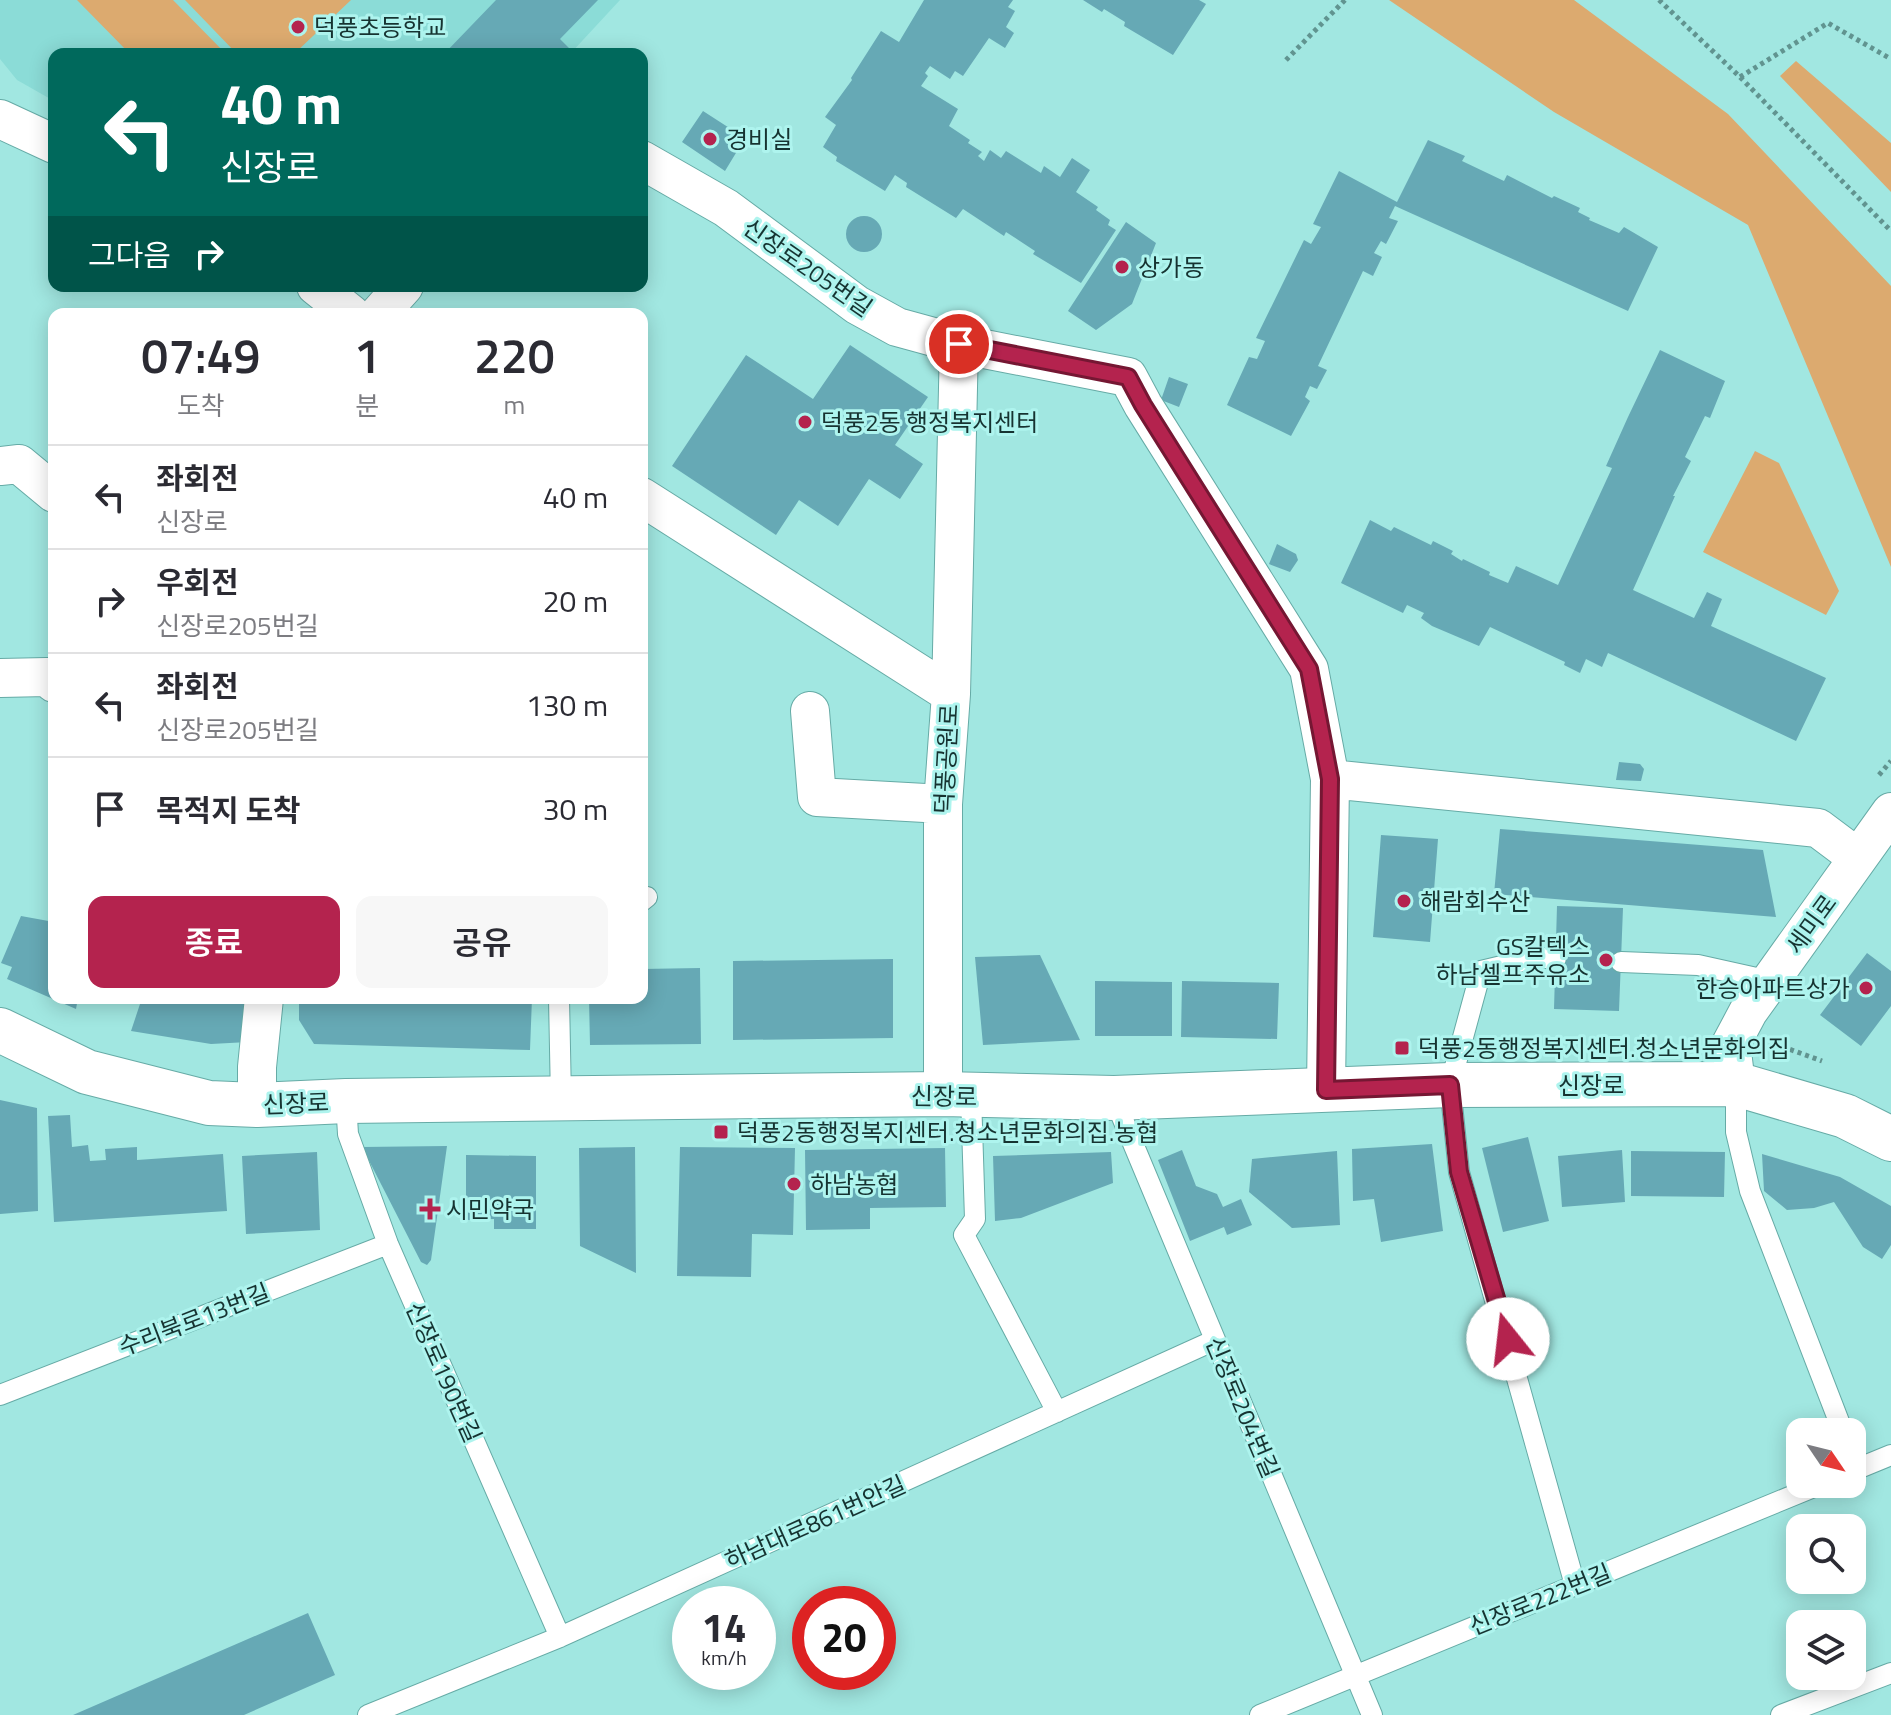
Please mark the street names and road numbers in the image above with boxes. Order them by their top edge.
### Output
street label: 신장로205번길 [736,209,880,325]
street label: 덕풍공원로 [925,703,967,815]
street label: 세미로 [1777,887,1845,961]
street label: 신장로 [1558,1067,1624,1103]
street label: 신장로 [911,1077,977,1115]
street label: 신장로 [262,1084,330,1122]
street label: 수리북로13번길 [113,1274,275,1364]
street label: 신장로190번길 [397,1296,491,1448]
street label: 신장로204번길 [1197,1331,1289,1483]
street label: 하남대로861번안길 [719,1466,911,1578]
street label: 신장로222번길 [1463,1554,1617,1644]

